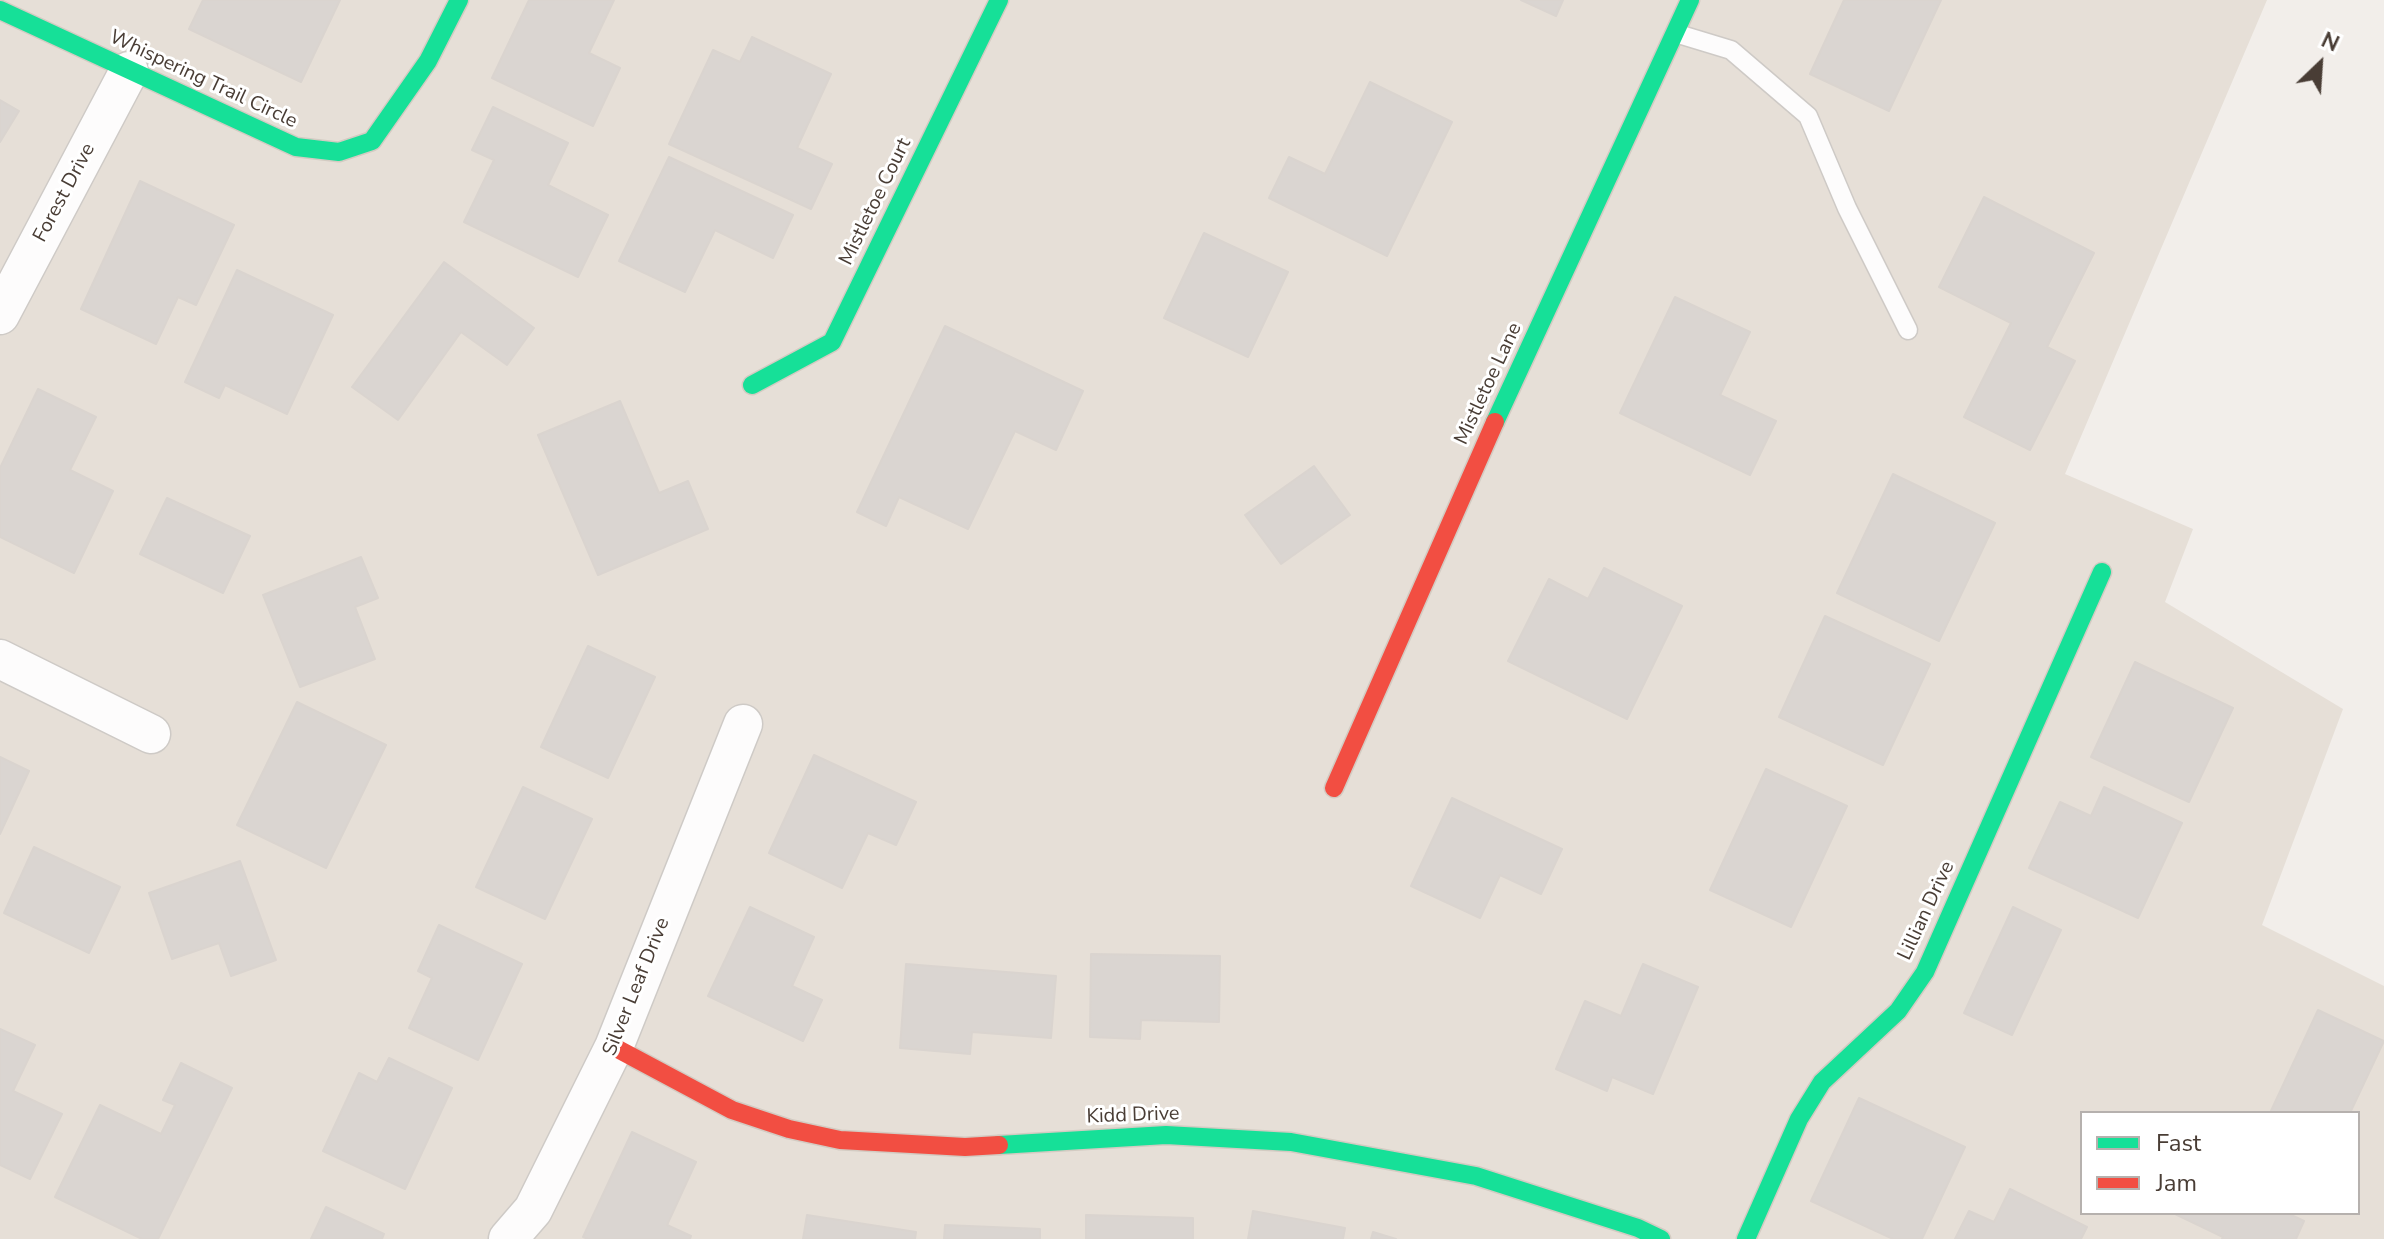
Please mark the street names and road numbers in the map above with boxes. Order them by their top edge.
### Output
street label: Whispering Trail Circle [105,26,301,134]
street label: Mistletoe Court [835,135,917,269]
street label: Forest Drive [29,139,101,247]
street label: Mistletoe Lane [1450,319,1528,449]
street label: Lillian Drive [1894,858,1960,964]
street label: Silver Leaf Drive [598,914,676,1060]
street label: Kidd Drive [1086,1102,1180,1130]

